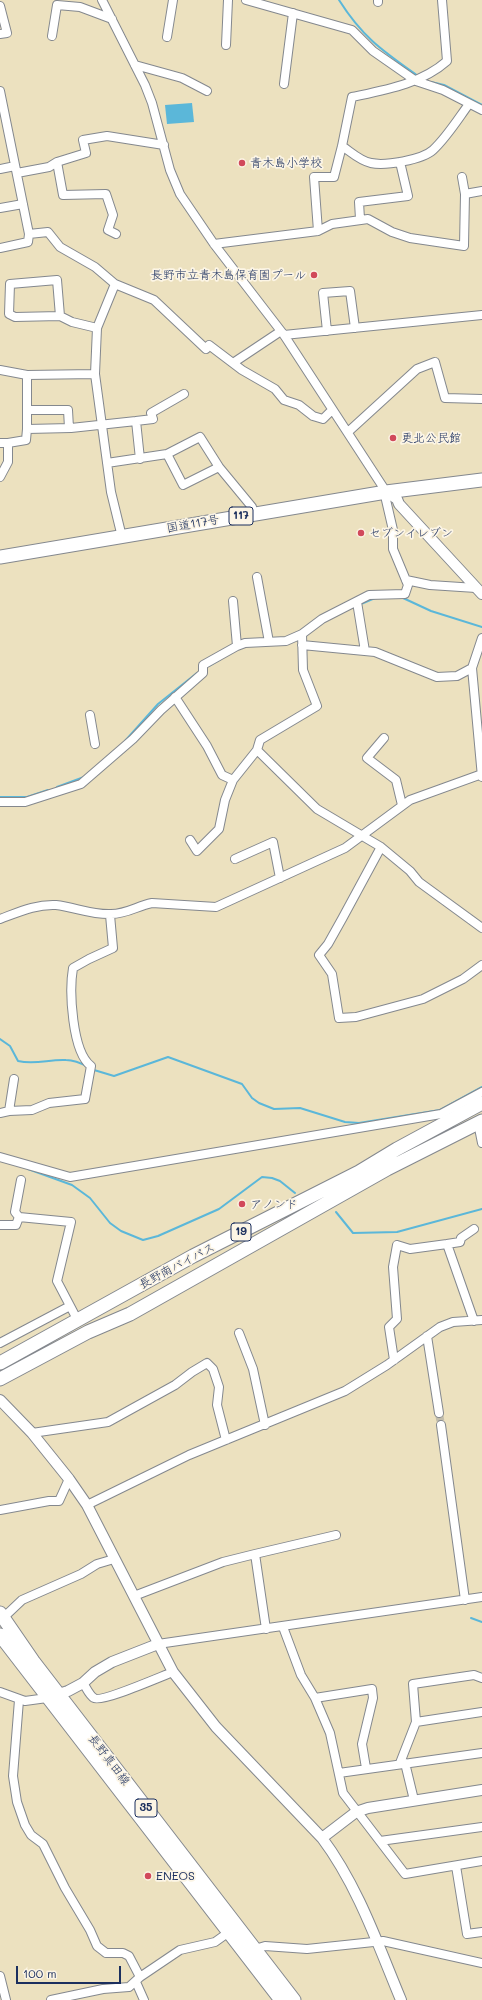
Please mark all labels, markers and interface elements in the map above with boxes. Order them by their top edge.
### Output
place label: 青木島小学校 [250,156,322,170]
marker: 青木島小学校 [237,158,247,168]
place label: 長野市立青木島保育園プール [151,268,306,282]
marker: 長野市立青木島保育園プール [309,270,319,280]
place label: 更北公民館 [401,431,461,445]
marker: 更北公民館 [388,433,398,443]
road number: 117 [229,507,253,525]
street label: 国道117号 [165,512,221,536]
place label: セブンイレブン [369,526,453,540]
marker: セブンイレブン [356,528,366,538]
place label: アノンド [250,1197,298,1211]
marker: アノンド [237,1199,247,1209]
road number: 19 [231,1223,251,1241]
street label: 長野南バイパス [137,1240,217,1292]
street label: 長野真田線 [85,1732,133,1788]
road number: 35 [135,1799,157,1817]
place label: ENEOS [156,1869,195,1883]
marker: ENEOS [143,1871,153,1881]
scale bar [18,1958,123,1984]
text: 100 m [23,1965,57,1981]

